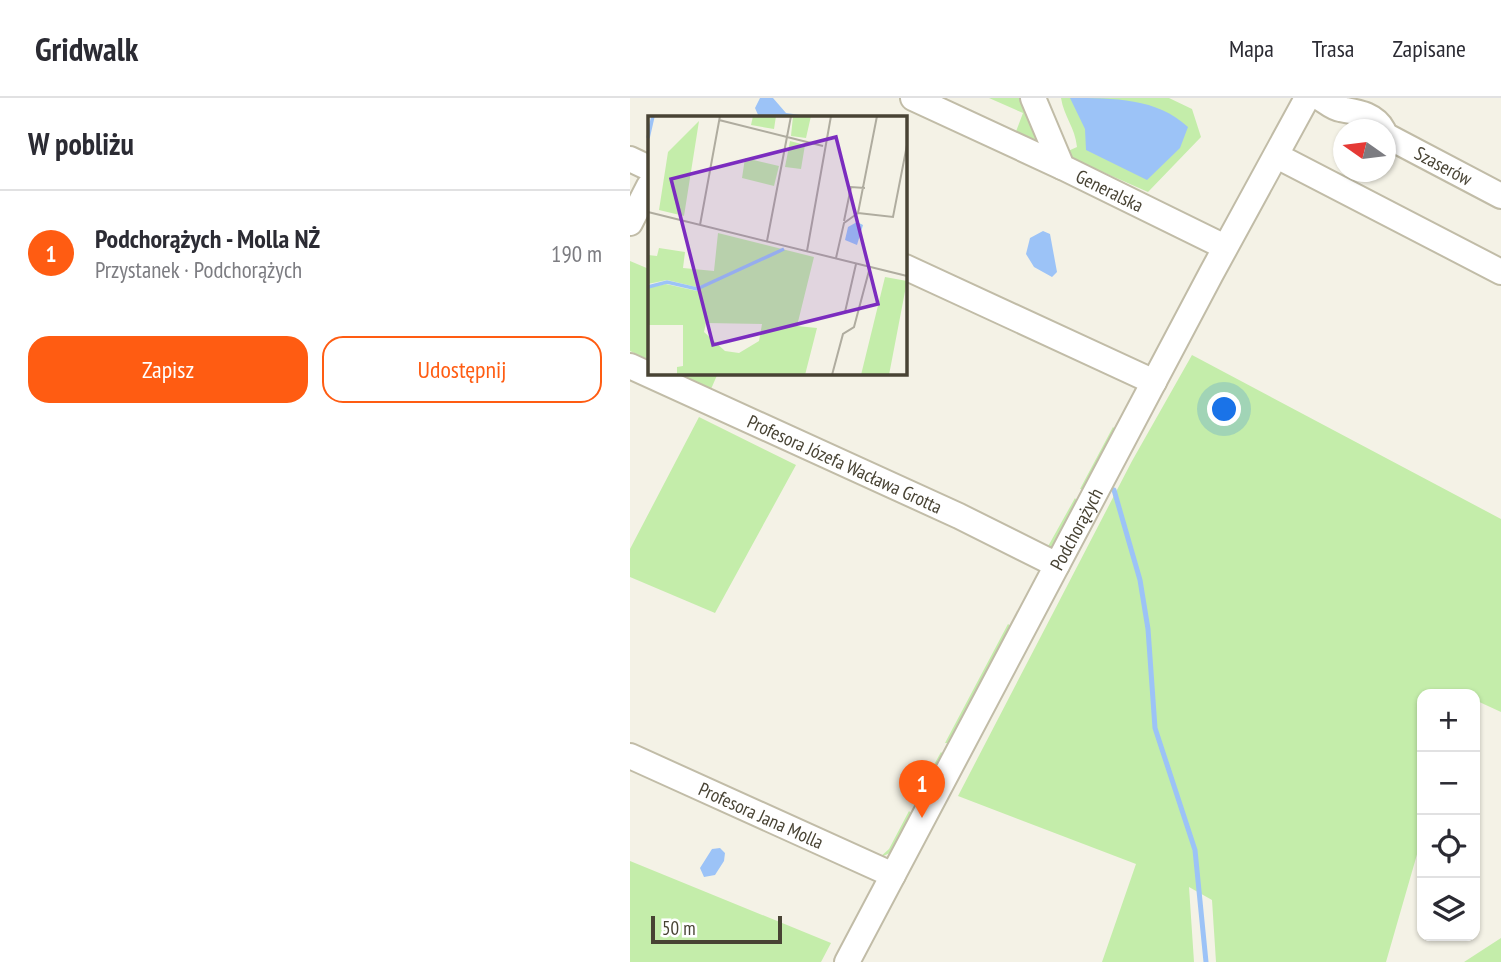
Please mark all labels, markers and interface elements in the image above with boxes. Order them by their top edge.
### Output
text: Gridwalk [35,27,138,70]
text: Mapa [1229,33,1274,64]
text: Trasa [1312,33,1354,64]
text: Zapisane [1392,33,1466,64]
inset map [648,116,906,374]
north arrow [1333,119,1396,182]
text: W pobliżu [28,124,134,163]
street label: Szaserów [1411,141,1477,191]
street label: Generalska [1072,164,1147,217]
text: Podchorążych - Molla NŻ [95,222,320,255]
text: 1 [46,239,57,268]
text: 190 m [551,239,602,268]
text: Przystanek · Podchorążych [95,255,302,284]
button: Zapisz [28,336,308,403]
button: Udostępnij [322,336,602,403]
your location [1207,392,1241,426]
street label: Profesora Józefa Wacława Grotta [744,409,946,519]
street label: Podchorążych [1045,484,1108,574]
map controls [1417,689,1480,941]
button: + [1417,689,1480,752]
button: − [1417,752,1480,815]
pin: 1 [899,760,945,818]
street label: Profesora Jana Molla [695,777,827,854]
button: locate [1417,815,1480,878]
button: layers [1417,878,1480,941]
scale bar [651,913,782,945]
text: 50 m [662,916,696,940]

